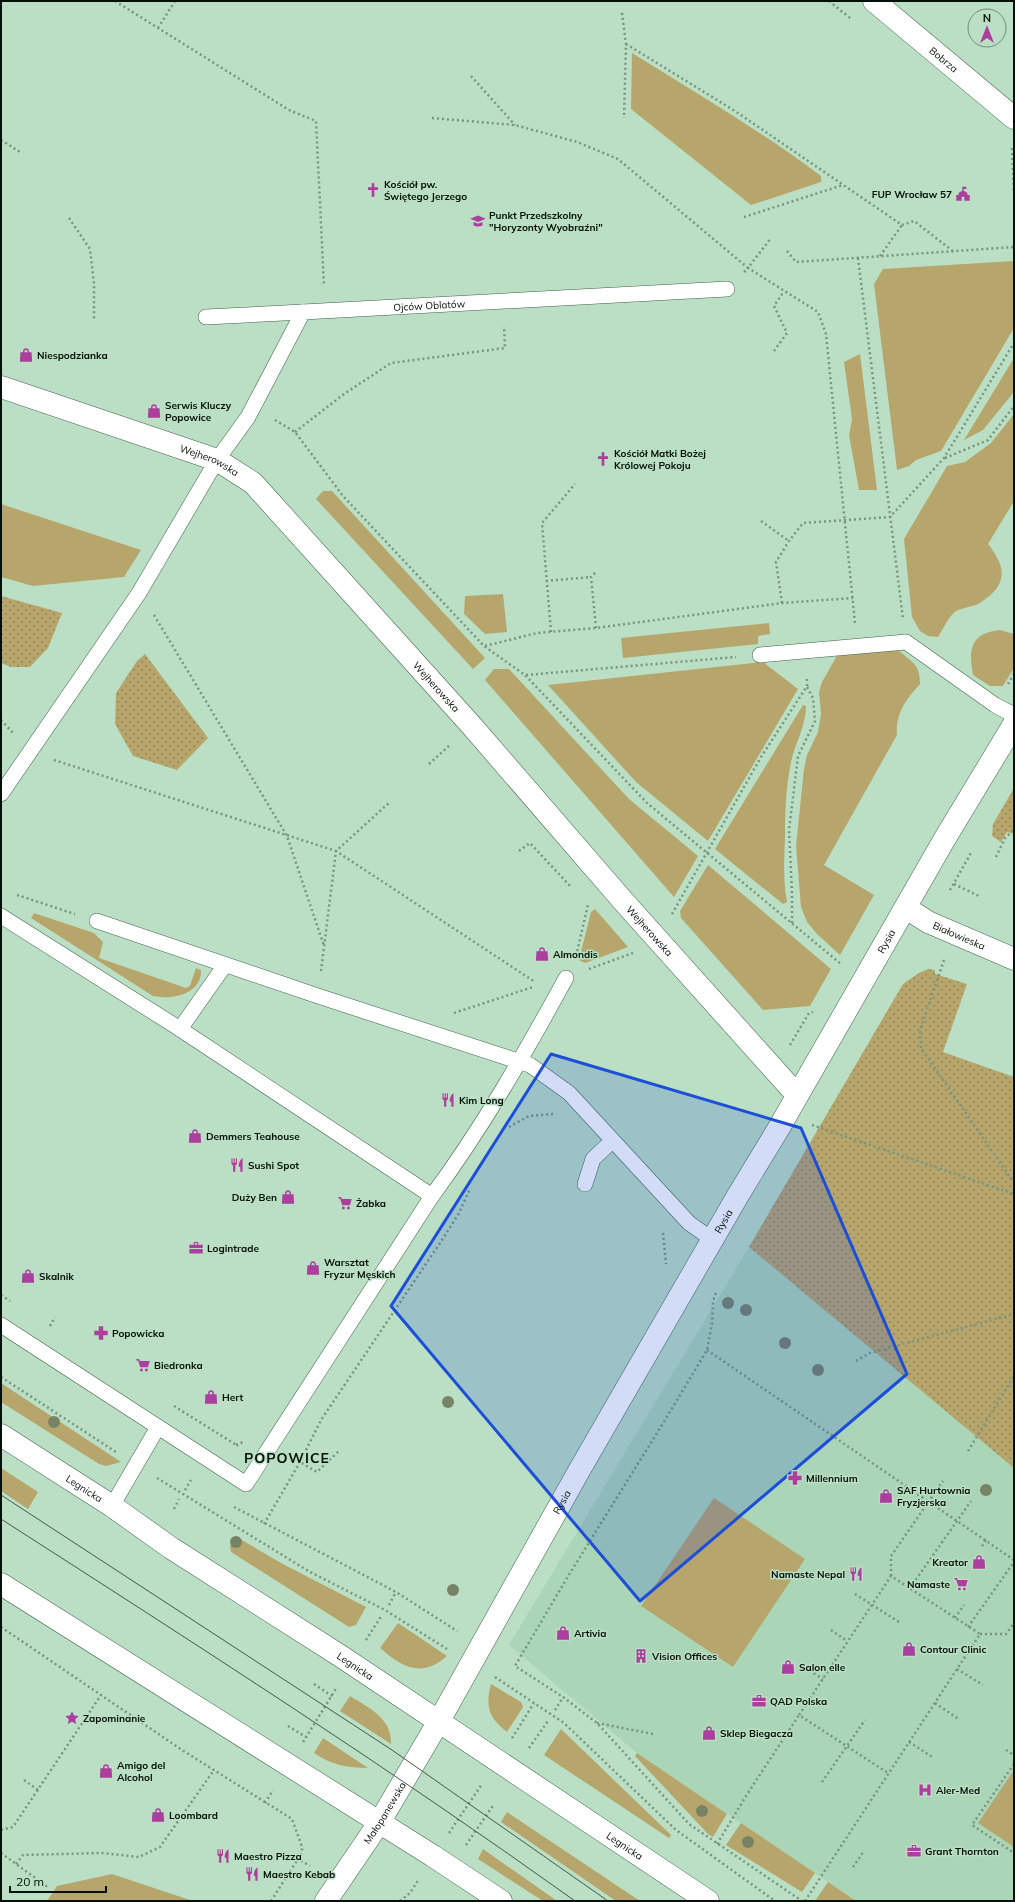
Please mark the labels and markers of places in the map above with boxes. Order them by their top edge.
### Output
place label: Kościół pw. Świętego Jerzego [384,178,467,203]
church icon: Kościół pw. Świętego Jerzego [365,182,381,198]
public building icon: FUP Wrocław 57 [955,186,971,202]
place label: FUP Wrocław 57 [872,188,952,201]
place label: Punkt Przedszkolny "Horyzonty Wyobraźni" [489,209,603,234]
school or university icon: Punkt Przedszkolny "Horyzonty Wyobraźni" [470,213,486,229]
shop icon: Niespodzianka [18,347,34,363]
place label: Niespodzianka [37,349,108,362]
place label: Serwis Kluczy Popowice [165,399,232,424]
shop icon: Serwis Kluczy Popowice [146,403,162,419]
place label: Kościół Matki Bożej Królowej Pokoju [614,447,706,472]
church icon: Kościół Matki Bożej Królowej Pokoju [595,451,611,467]
shop icon: Almondis [534,946,550,962]
place label: Almondis [553,948,598,961]
restaurant icon: Kim Long [440,1092,456,1108]
place label: Kim Long [459,1094,504,1107]
shop icon: Demmers Teahouse [187,1128,203,1144]
place label: Demmers Teahouse [206,1130,300,1143]
restaurant icon: Sushi Spot [229,1157,245,1173]
place label: Sushi Spot [248,1159,299,1172]
shop icon: Duży Ben [280,1189,296,1205]
place label: Duży Ben [232,1191,277,1204]
supermarket icon: Żabka [337,1195,353,1211]
place label: Żabka [356,1197,386,1210]
office icon: Logintrade [188,1240,204,1256]
place label: Logintrade [207,1242,259,1255]
place label: Warsztat Fryzur Męskich [324,1256,395,1281]
shop icon: Warsztat Fryzur Męskich [305,1260,321,1276]
shop icon: Skalnik [20,1268,36,1284]
place label: Skalnik [39,1270,74,1283]
pharmacy icon: Popowicka [93,1325,109,1341]
place label: Popowicka [112,1327,165,1340]
supermarket icon: Biedronka [135,1357,151,1373]
place label: Biedronka [154,1359,203,1372]
shop icon: Hert [203,1389,219,1405]
place label: Hert [222,1391,243,1404]
pharmacy icon: Millennium [787,1470,803,1486]
place label: Millennium [806,1472,858,1485]
place label: SAF Hurtownia Fryzjerska [897,1484,971,1509]
shop icon: SAF Hurtownia Fryzjerska [878,1488,894,1504]
shop icon: Kreator [971,1554,987,1570]
place label: Kreator [932,1556,968,1569]
restaurant icon: Namaste Nepal [848,1566,864,1582]
place label: Namaste Nepal [771,1568,845,1581]
supermarket icon: Namaste [953,1576,969,1592]
place label: Namaste [907,1578,951,1591]
shop icon: Artivia [555,1625,571,1641]
place label: Artivia [574,1627,606,1640]
shop icon: Contour Clinic [901,1641,917,1657]
place label: Contour Clinic [920,1643,987,1656]
building icon: Vision Offices [633,1648,649,1664]
place label: Vision Offices [651,1650,717,1663]
shop icon: Salon elle [780,1659,796,1675]
place label: Salon elle [799,1661,846,1674]
office icon: QAD Polska [751,1693,767,1709]
place label: QAD Polska [770,1695,827,1708]
place icon: Zapominanie [64,1710,80,1726]
place label: Zapominanie [83,1712,146,1725]
shop icon: Sklep Biegacza [701,1725,717,1741]
place label: Sklep Biegacza [720,1727,793,1740]
place label: Amigo del Alcohol [117,1759,165,1784]
shop icon: Amigo del Alcohol [98,1763,114,1779]
hospital icon: Aler-Med [917,1782,933,1798]
place label: Aler-Med [936,1784,980,1797]
shop icon: Loombard [150,1807,166,1823]
place label: Loombard [169,1809,218,1822]
office icon: Grant Thornton [906,1843,922,1859]
place label: Grant Thornton [925,1845,999,1858]
restaurant icon: Maestro Pizza [215,1848,231,1864]
place label: Maestro Pizza [234,1850,302,1863]
restaurant icon: Maestro Kebab [244,1866,260,1882]
place label: Maestro Kebab [263,1868,335,1881]

